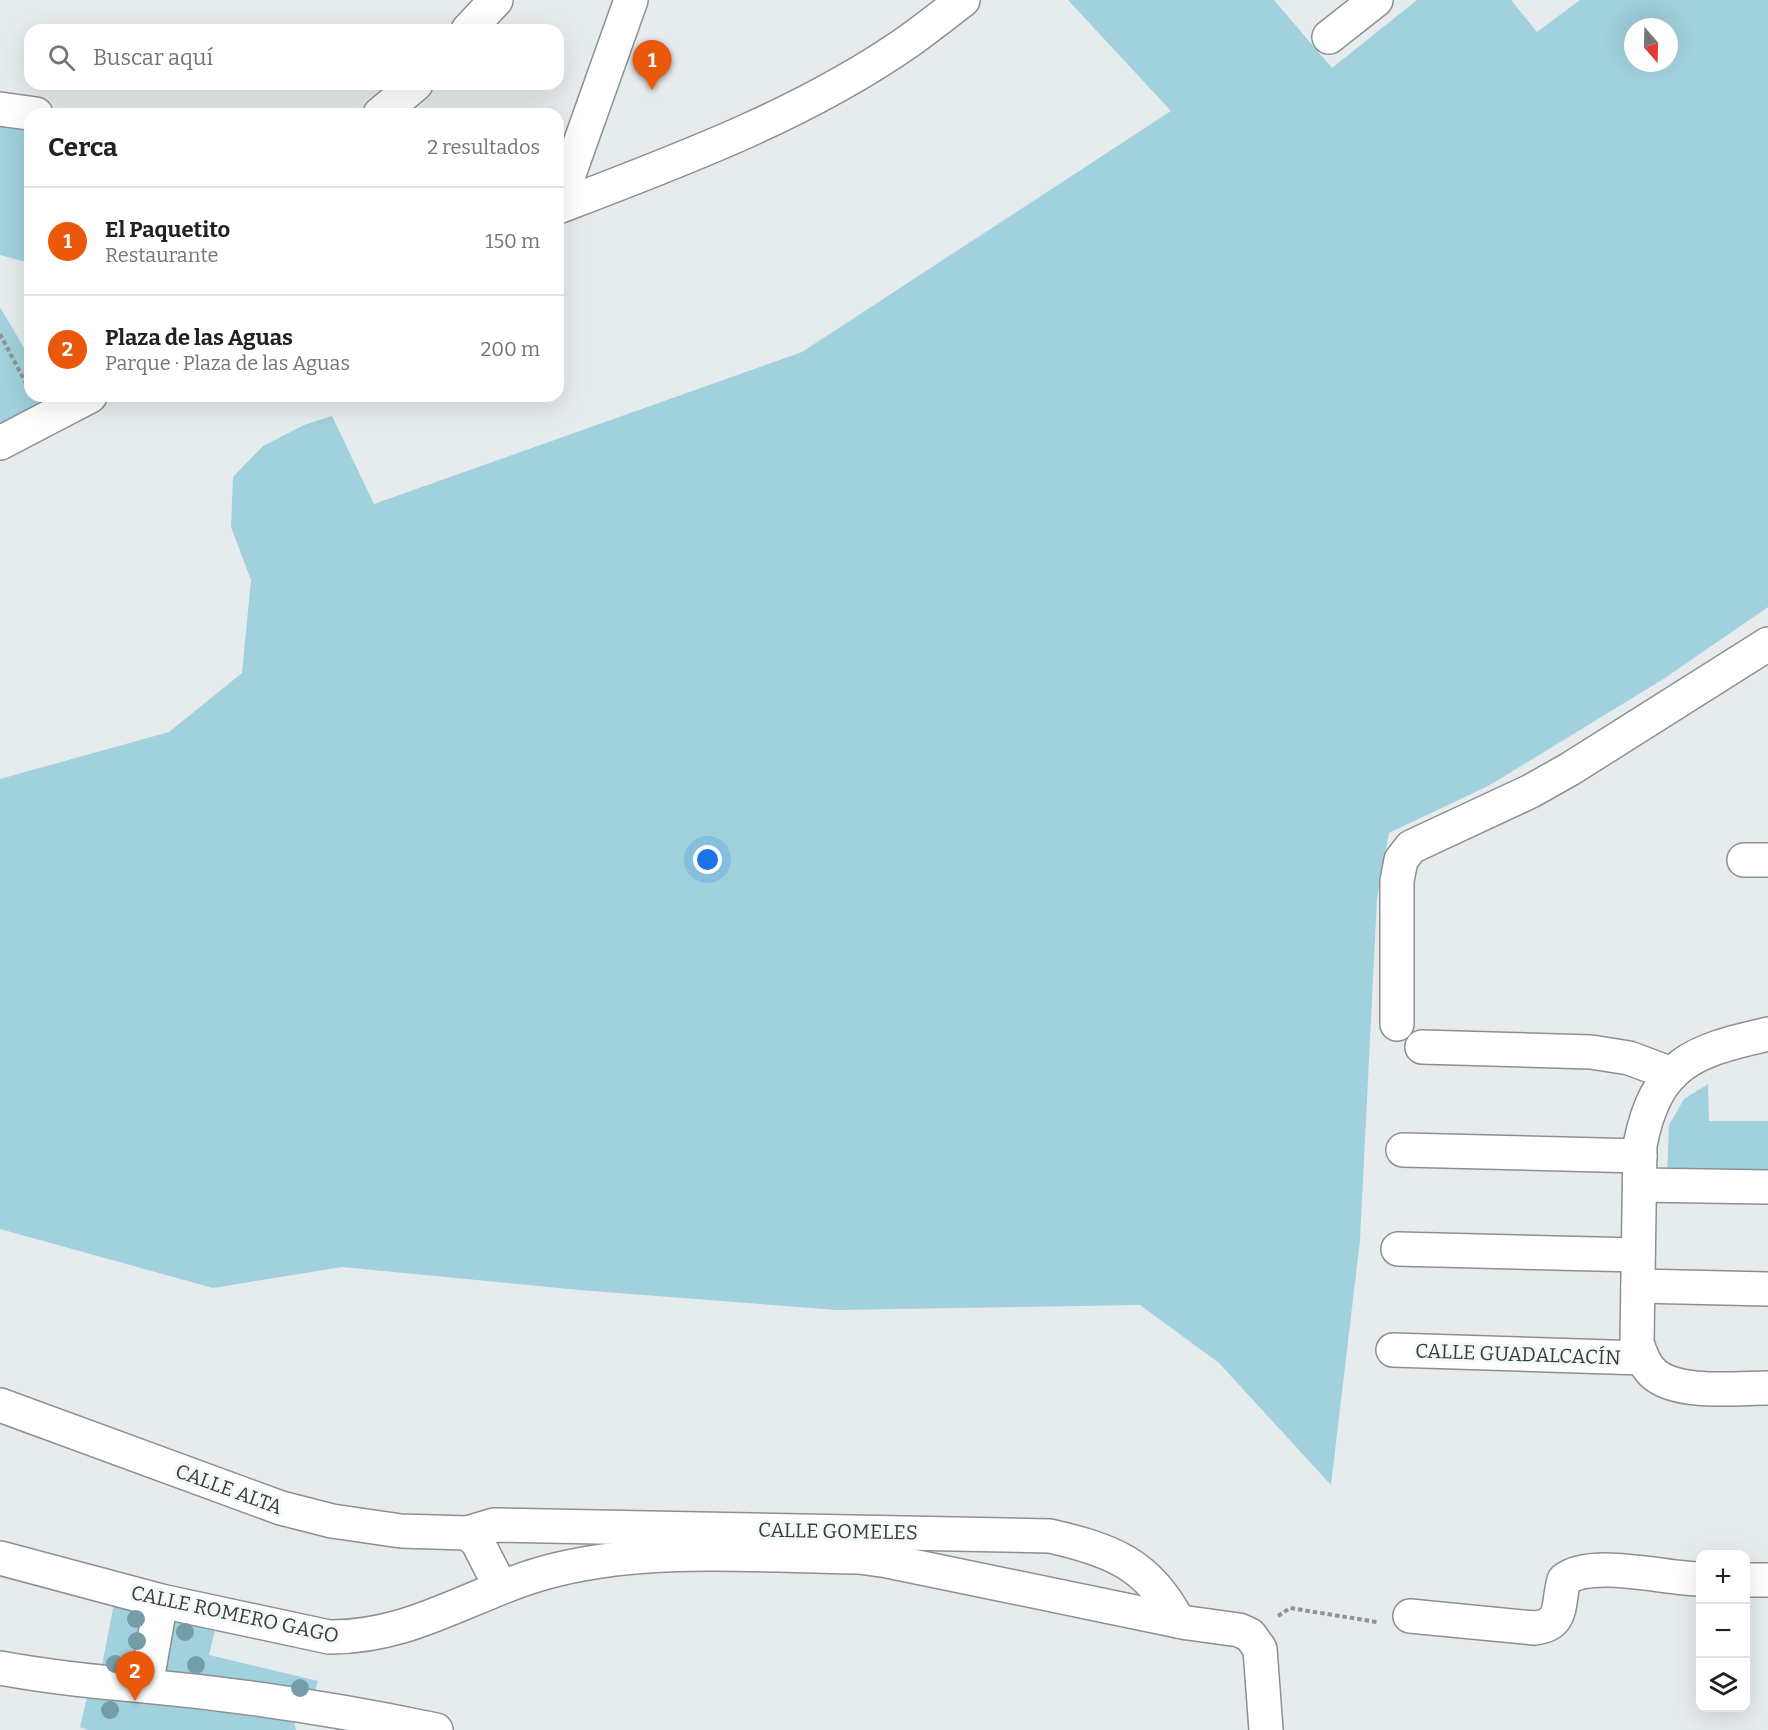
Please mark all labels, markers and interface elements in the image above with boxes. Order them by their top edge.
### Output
north arrow [1624,18,1678,72]
search box [24,24,564,90]
pin: 1 [632,40,672,90]
icon: search [45,41,78,74]
text: Buscar aquí [93,44,213,71]
text: Cerca [48,132,118,163]
text: 2 resultados [427,135,540,159]
text: El Paquetito [105,216,230,243]
text: 1 [63,229,72,253]
text: 150 m [485,229,540,253]
text: Restaurante [105,243,218,267]
text: Plaza de las Aguas [105,324,293,351]
text: 2 [62,337,73,361]
text: 200 m [480,337,540,361]
text: Parque · Plaza de las Aguas [105,351,350,375]
your location [693,845,722,874]
street label: CALLE GUADALCACÍN [1415,1338,1621,1370]
street label: CALLE ALTA [172,1459,286,1520]
street label: CALLE GOMELES [758,1518,918,1544]
map controls [1696,1550,1750,1712]
button: + [1696,1550,1750,1604]
street label: CALLE ROMERO GAGO [129,1580,341,1648]
button: − [1696,1604,1750,1658]
pin: 2 [116,1652,154,1701]
button: layers [1696,1658,1750,1712]

